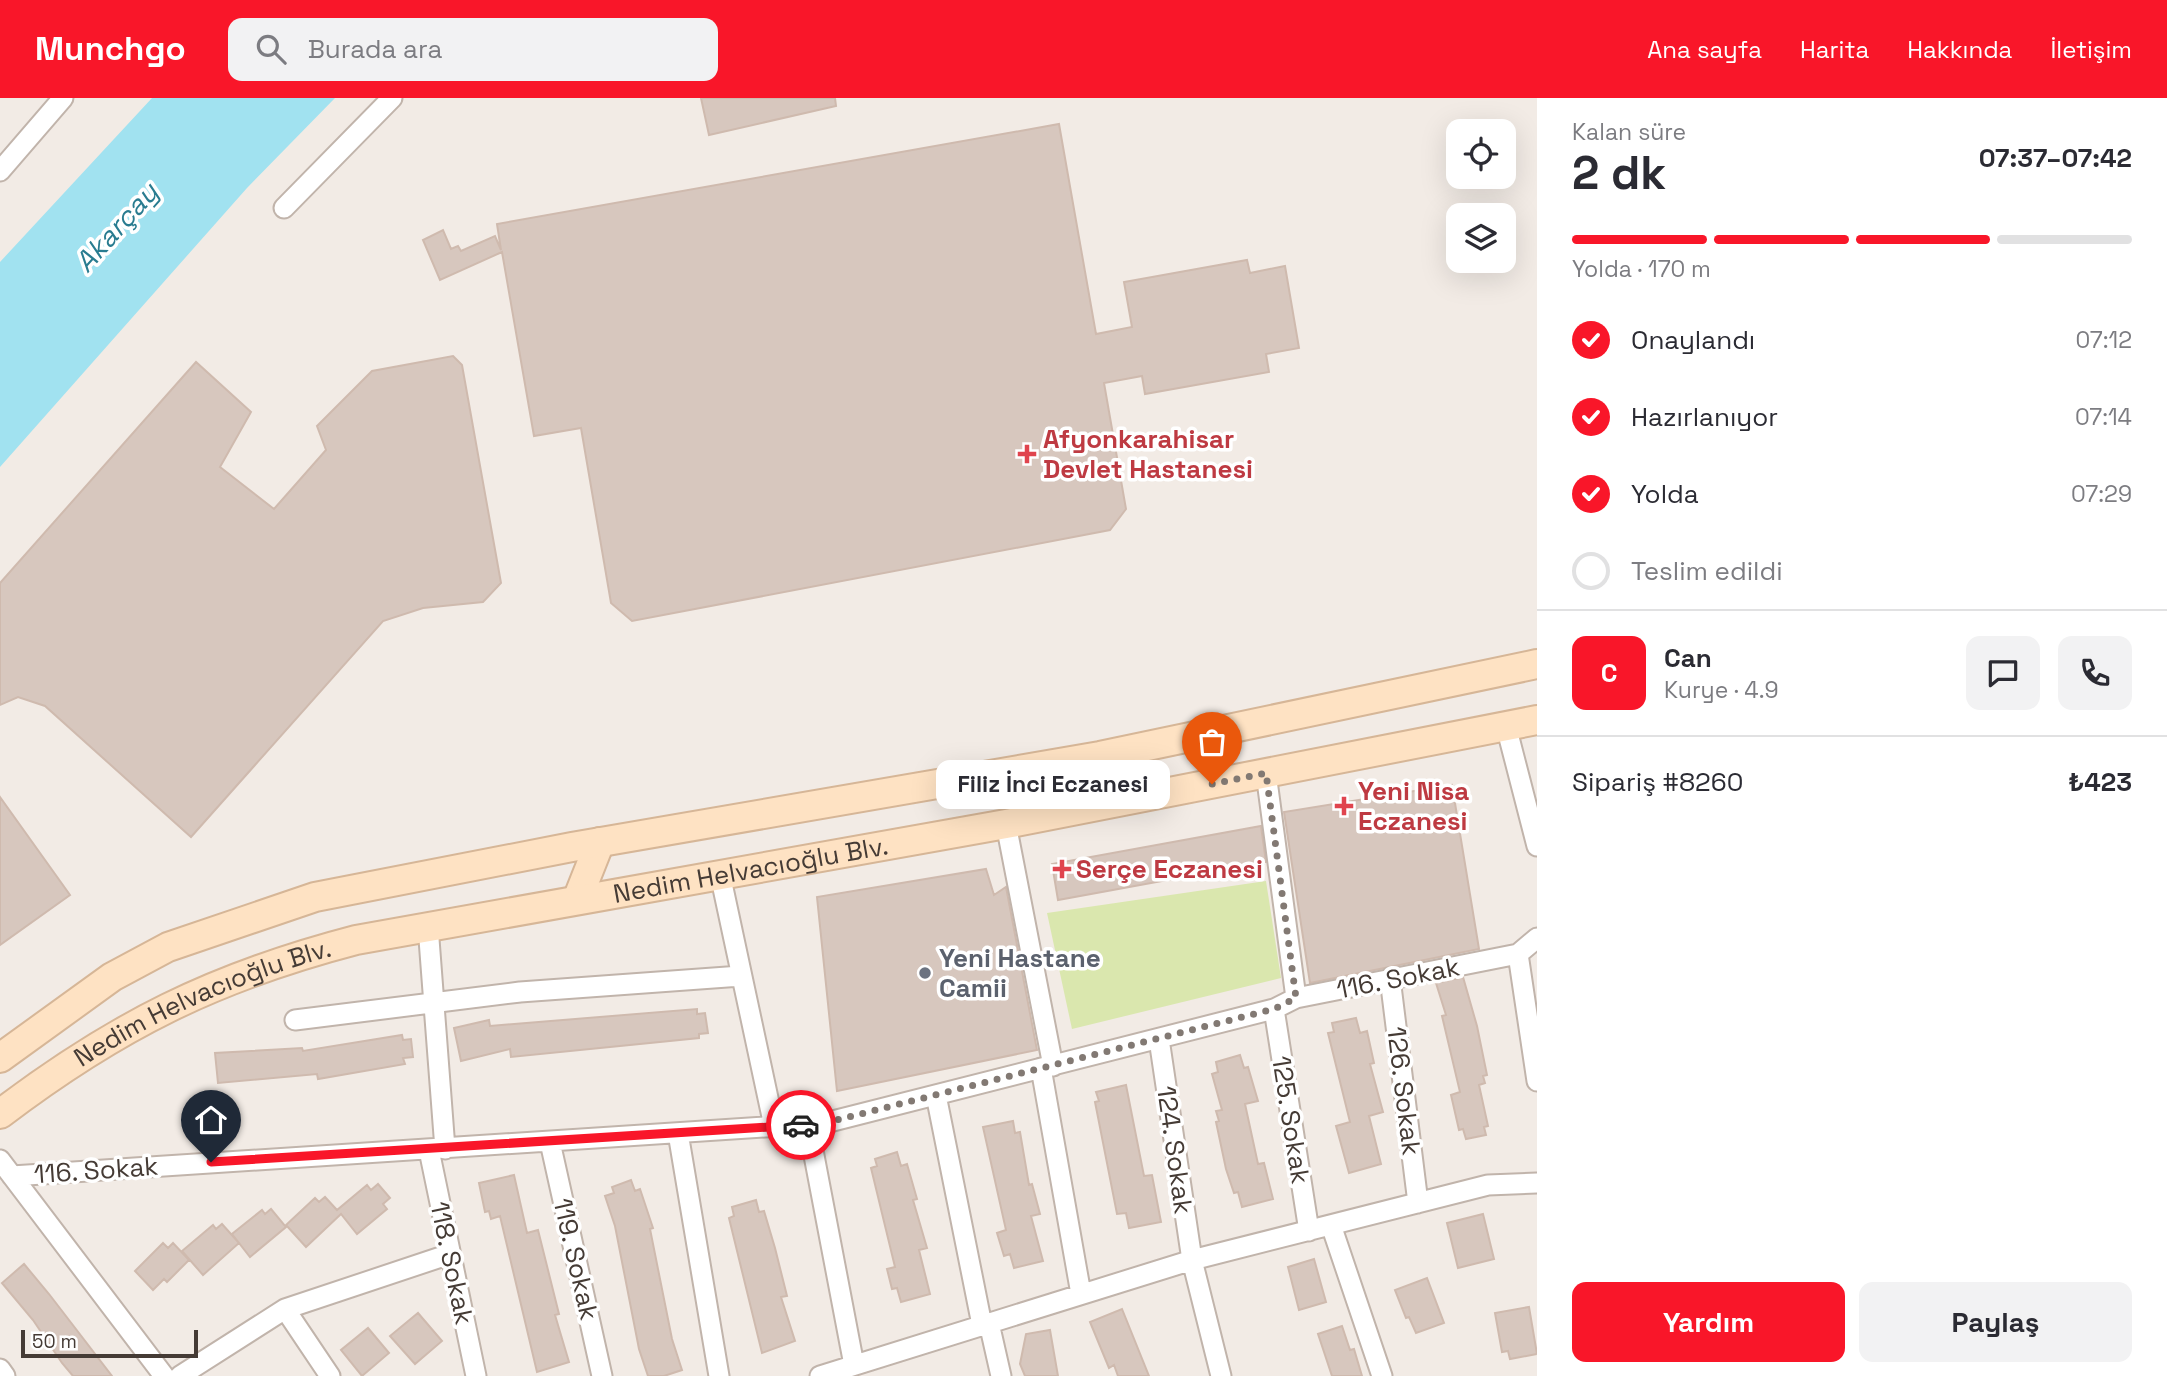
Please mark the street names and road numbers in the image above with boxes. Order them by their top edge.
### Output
street label: Nedim Helvacıoğlu Blv. [610,828,891,911]
street label: Nedim Helvacıoğlu Blv. [67,931,335,1074]
street label: 116. Sokak [1334,949,1462,1007]
street label: 126. Sokak [1379,1025,1429,1157]
street label: 125. Sokak [1264,1054,1318,1186]
street label: 124. Sokak [1149,1084,1201,1216]
street label: 116. Sokak [33,1149,159,1191]
street label: 119. Sokak [545,1195,607,1323]
street label: 118. Sokak [422,1198,482,1328]

